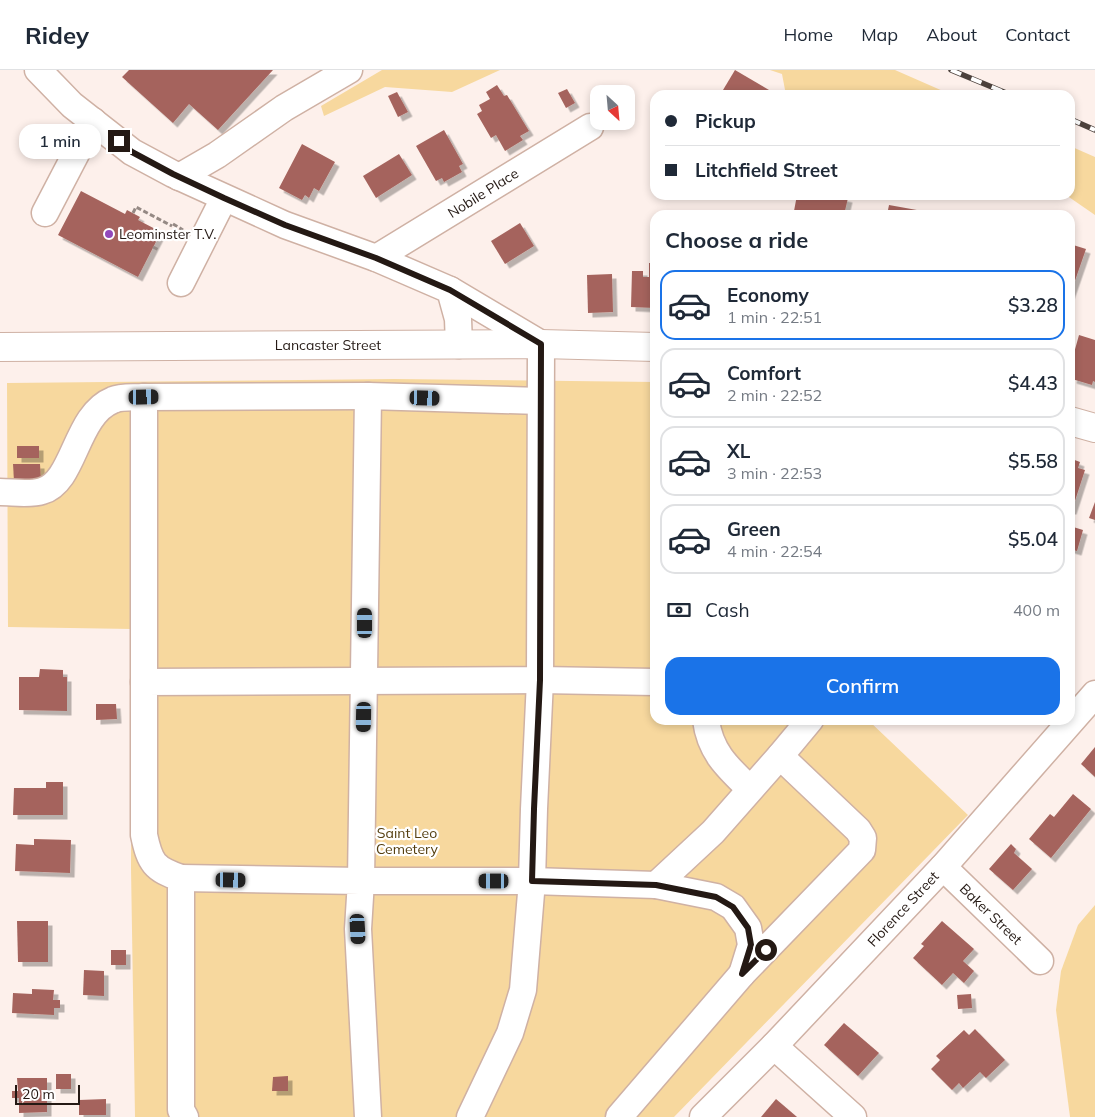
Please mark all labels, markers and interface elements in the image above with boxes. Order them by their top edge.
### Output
text: Ridey [25,20,89,50]
text: Home [783,23,833,46]
text: Map [861,23,898,46]
text: About [926,23,977,46]
text: Contact [1005,23,1070,46]
north arrow [590,85,635,130]
map controls [590,85,635,130]
text: Pickup [695,109,756,133]
callout: 1 min [19,124,102,158]
route end [108,130,130,152]
text: 1 min [39,131,81,151]
text: Litchfield Street [695,158,838,182]
street label: Nobile Place [444,164,522,222]
place label: Leominster T.V. [119,225,216,243]
text: Choose a ride [665,226,808,254]
marker: Leominster T.V. [103,228,115,240]
icon: car [667,283,712,328]
text: Economy [727,283,809,307]
text: $3.28 [1008,293,1058,317]
text: 1 min · 22:51 [727,307,822,327]
street label: Lancaster Street [275,336,381,354]
icon: car [667,361,712,406]
text: Comfort [727,361,801,385]
text: $4.43 [1008,371,1058,395]
text: 2 min · 22:52 [727,385,822,405]
car [128,389,159,405]
car [409,390,440,406]
icon: car [667,439,712,484]
text: XL [727,439,750,463]
text: $5.58 [1008,449,1058,473]
text: 3 min · 22:53 [727,463,822,483]
icon: car [667,517,712,562]
text: Green [727,517,781,541]
text: $5.04 [1008,527,1058,551]
text: 4 min · 22:54 [727,541,822,561]
icon: cash [665,596,693,624]
text: Cash [705,598,750,622]
text: 400 m [1013,600,1060,620]
car [357,608,372,638]
button: Confirm [665,657,1060,715]
car [356,702,371,732]
park label: Saint Leo Cemetery [376,824,439,858]
street label: Florence Street [863,867,943,951]
car [215,872,246,888]
car [479,874,509,889]
street label: Baker Street [956,880,1026,948]
car [349,914,366,944]
route start [755,939,777,961]
scale bar [15,1082,80,1105]
text: 20 m [22,1085,55,1103]

